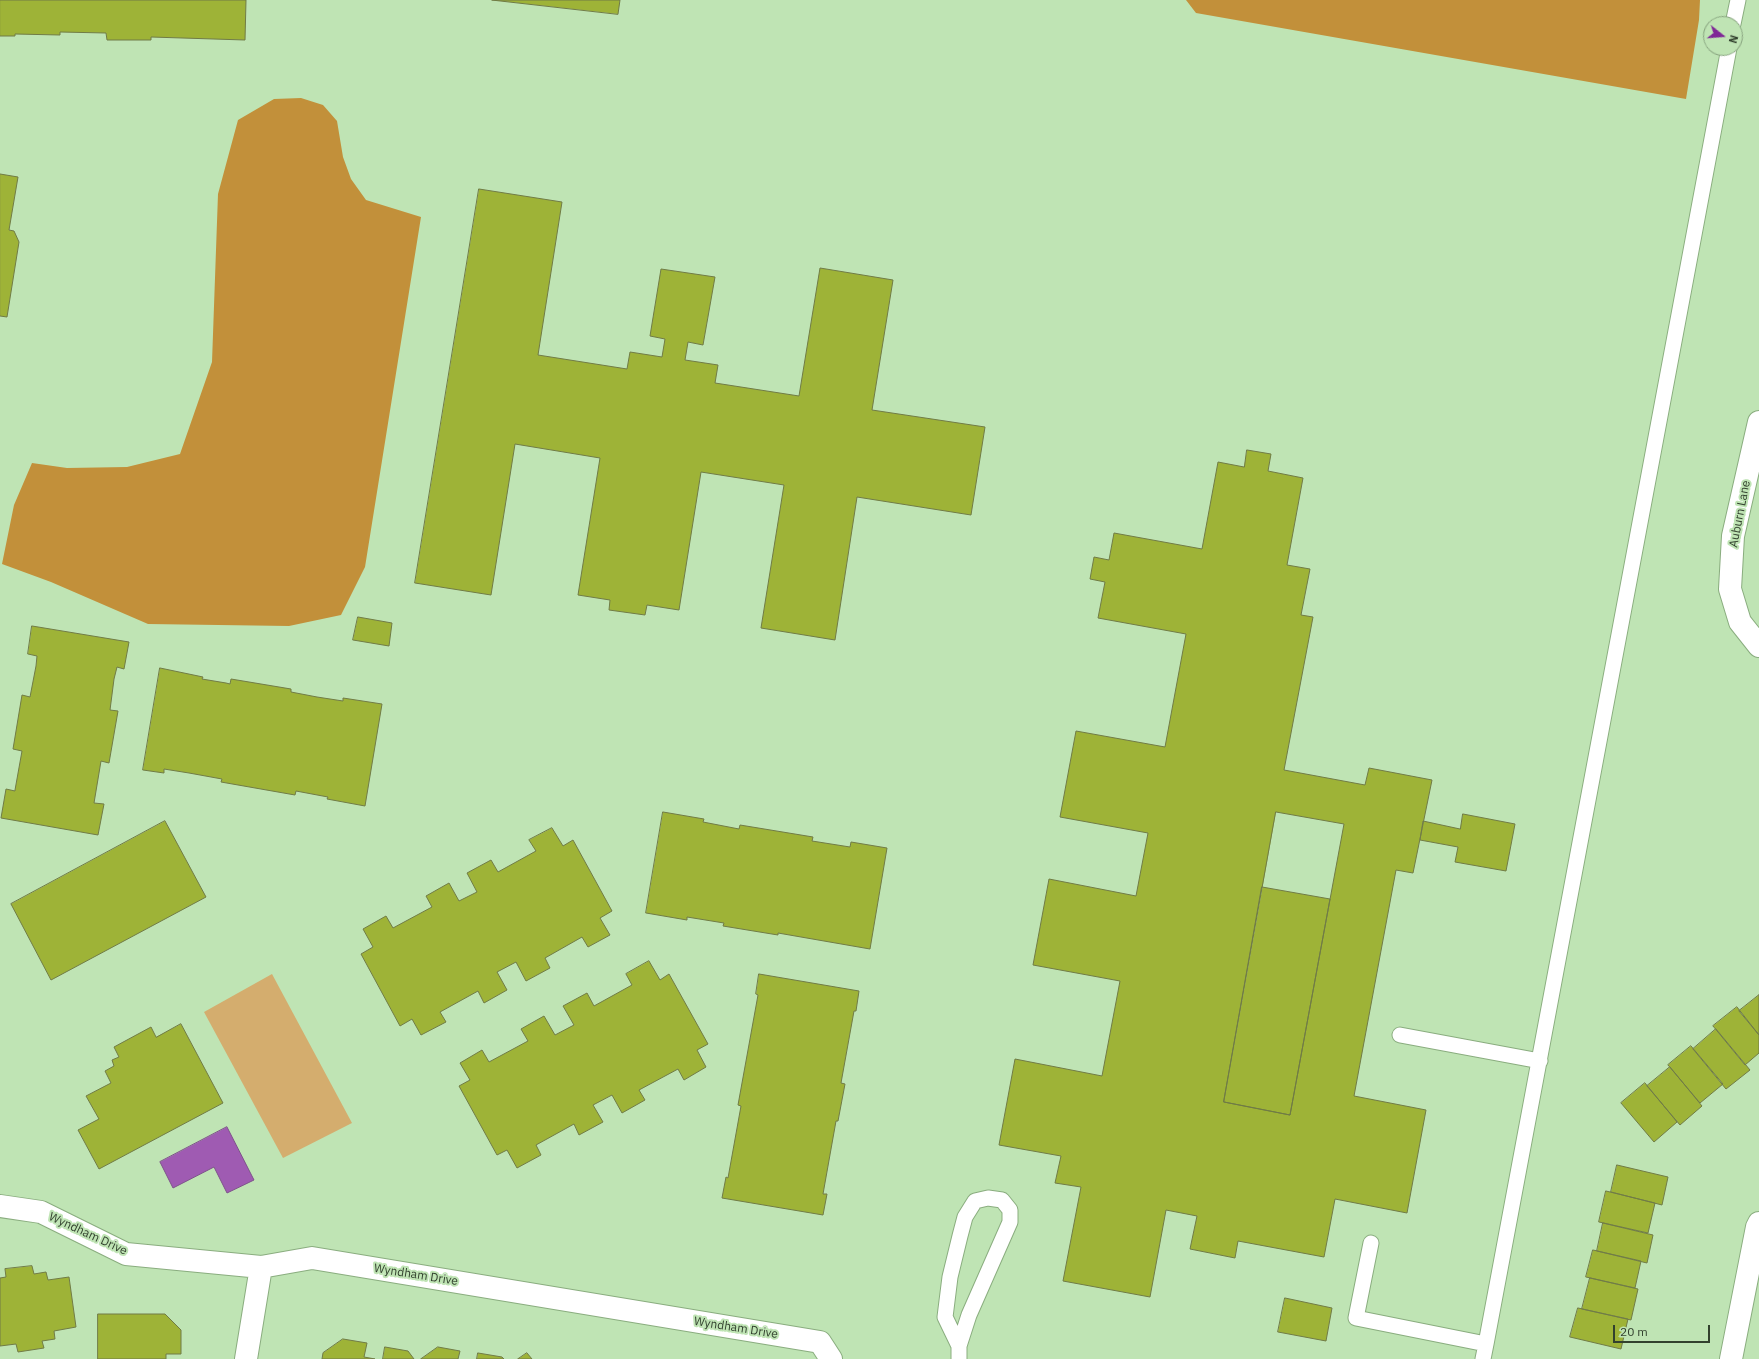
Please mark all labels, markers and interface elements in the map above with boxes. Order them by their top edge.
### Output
north arrow [1703,16,1743,56]
text: N [1726,33,1741,45]
street label: Auburn Lane [1726,479,1754,549]
street label: Wyndham Drive [47,1210,129,1258]
street label: Wyndham Drive [373,1261,459,1289]
street label: Wyndham Drive [693,1314,779,1342]
scale bar [1615,1317,1712,1343]
text: 20 m [1620,1324,1648,1339]

